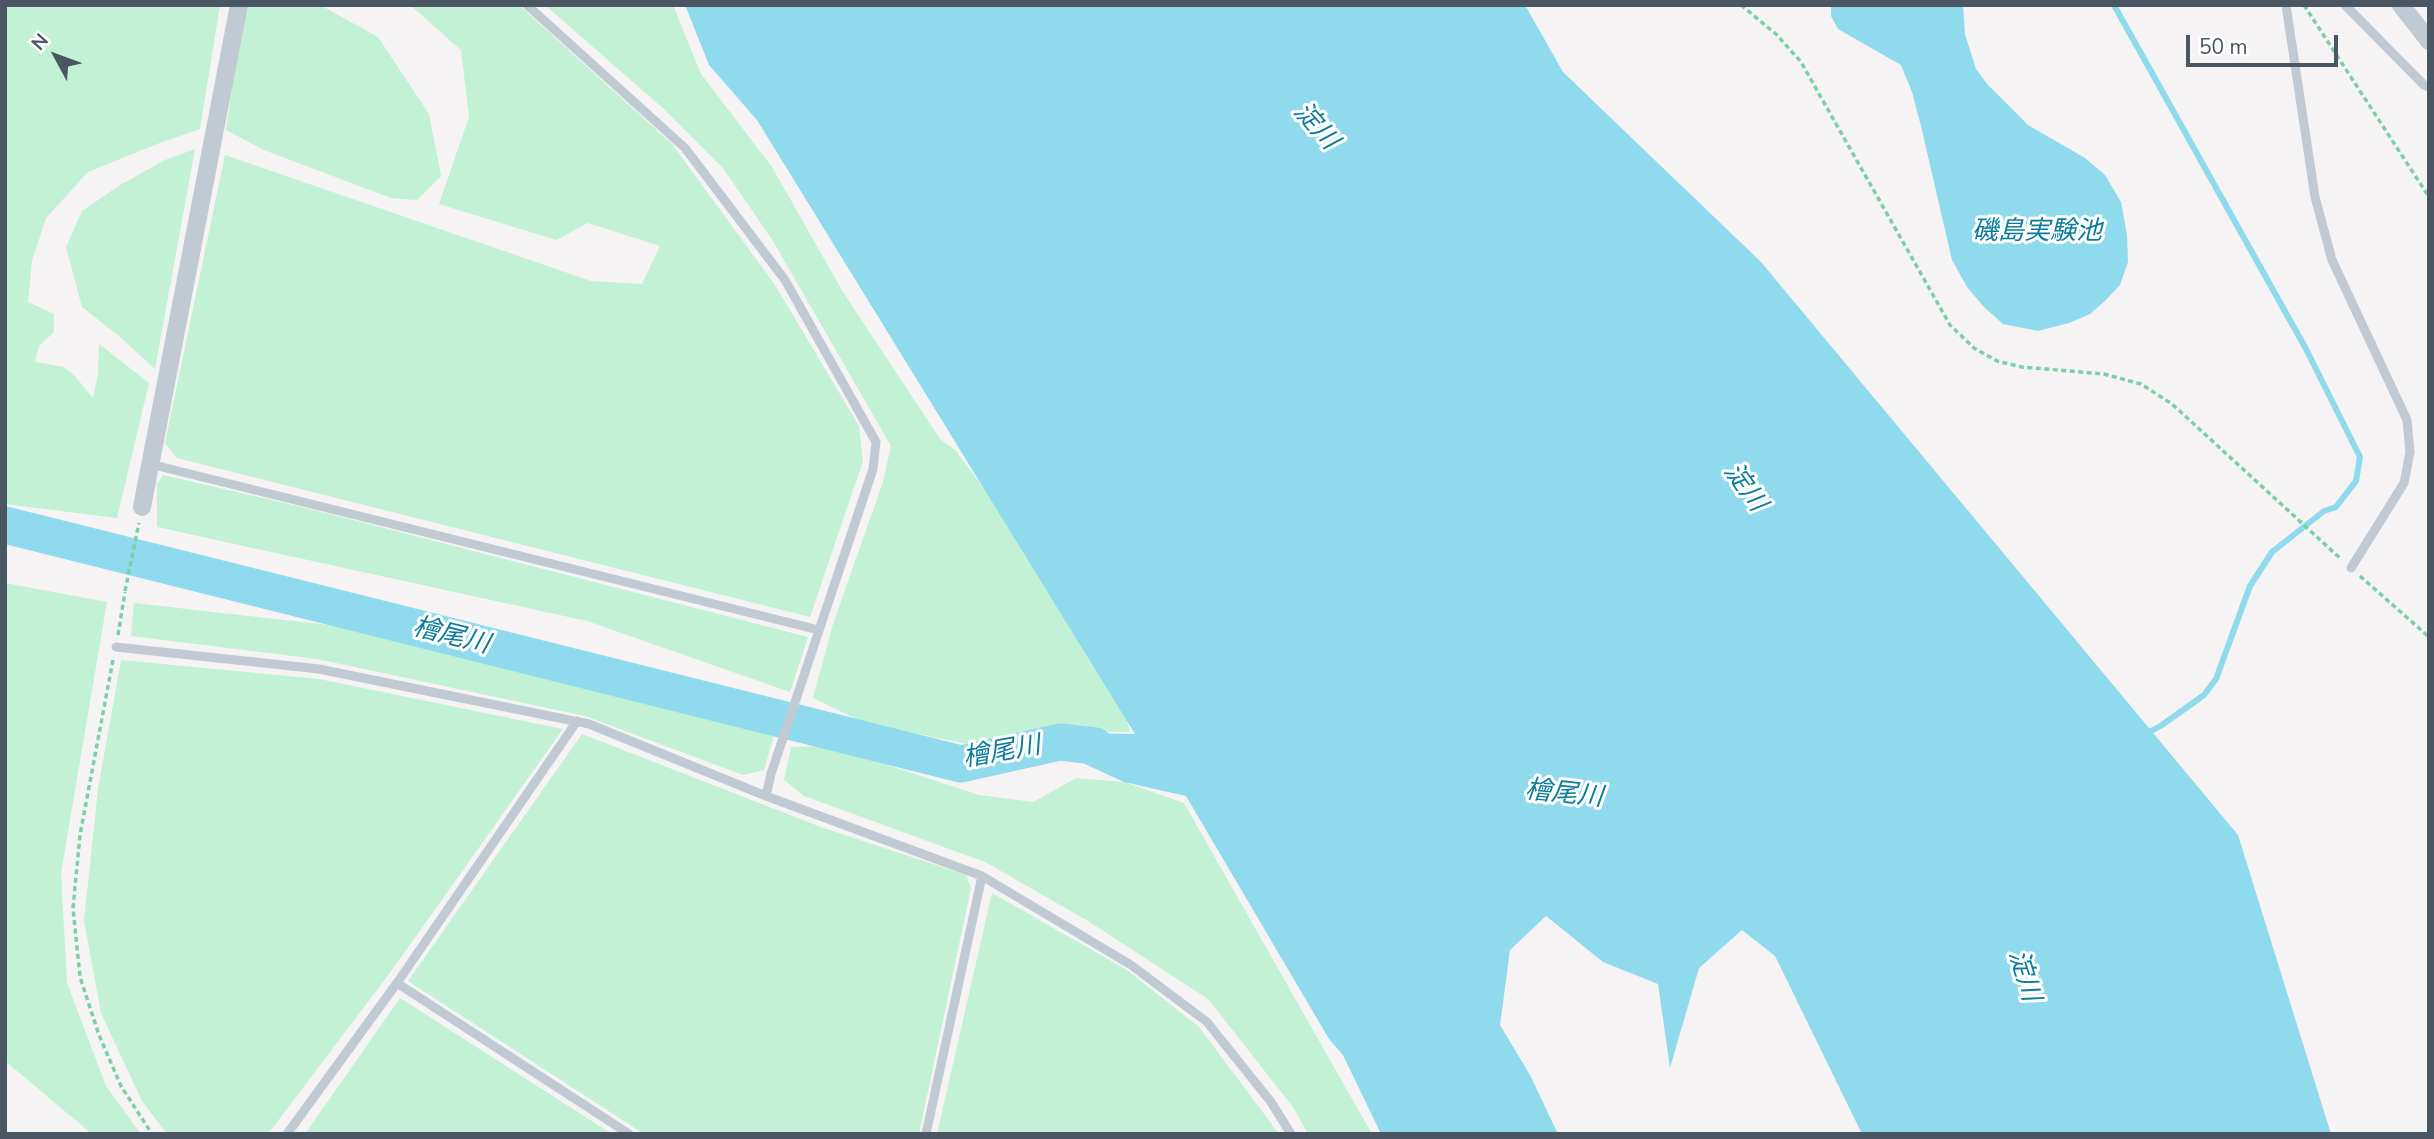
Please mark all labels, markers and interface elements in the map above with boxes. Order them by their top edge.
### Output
north arrow [21,21,91,91]
scale bar [2189,21,2341,65]
text: N [26,28,55,56]
text: 50 m [2199,33,2248,61]
water label: 淀川 [1286,97,1344,157]
water label: 磯島実験池 [1972,217,2102,249]
water label: 淀川 [1716,458,1772,518]
water label: 檜尾川 [409,612,493,662]
water label: 檜尾川 [961,731,1043,775]
water label: 檜尾川 [1524,775,1604,815]
water label: 淀川 [2000,947,2046,1005]

